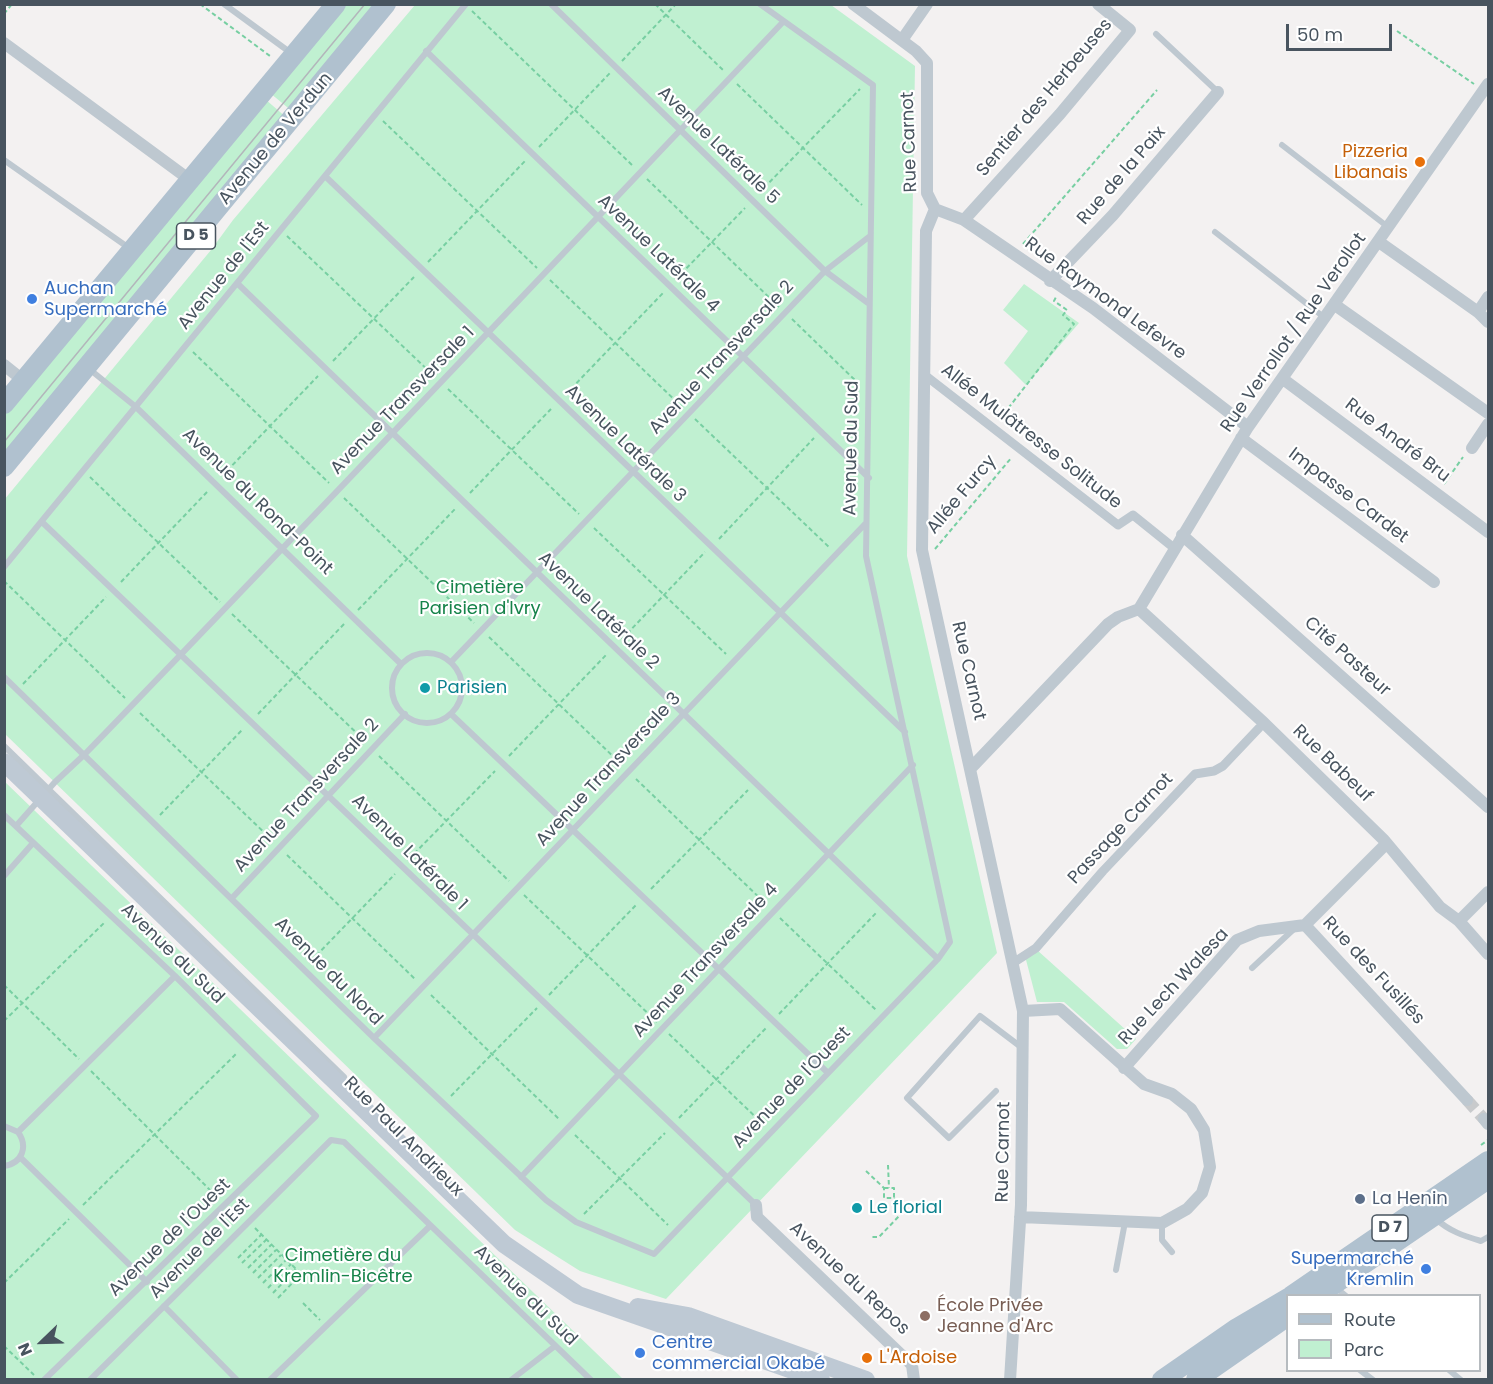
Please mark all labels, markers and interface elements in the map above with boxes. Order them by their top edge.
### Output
scale bar [1289,12,1396,50]
street label: Sentier des Herbeuses [973,15,1117,181]
text: 50 m [1297,22,1343,47]
street label: Avenue de Verdun [214,69,338,209]
street label: Avenue Latérale 5 [653,82,783,210]
street label: Rue Carnot [897,91,923,193]
street label: Rue de la Paix [1073,122,1171,230]
place label: Pizzeria Libanais [1334,141,1408,184]
marker: Pizzeria Libanais [1413,155,1427,169]
street label: Avenue Latérale 4 [593,190,723,318]
street label: Avenue de l'Est [174,218,274,334]
road number: D 5 [176,223,216,249]
street label: Rue Verrollot / Rue Verollot [1217,229,1371,437]
street label: Rue Raymond Lefevre [1020,233,1190,365]
street label: Avenue Transversale 2 [645,277,799,439]
place label: Auchan Supermarché [44,278,167,320]
marker: Auchan Supermarché [25,292,39,306]
street label: Avenue Transversale 1 [327,322,479,480]
street label: Allée Mulâtresse Solitude [936,360,1126,514]
street label: Avenue du Sud [840,380,864,516]
street label: Avenue Latérale 3 [560,381,690,507]
street label: Rue André Bru [1340,394,1454,488]
street label: Avenue du Rond-Point [177,424,337,580]
street label: Impasse Cardet [1284,444,1412,548]
street label: Allée Furcy [923,451,1001,539]
street label: Avenue Latérale 2 [533,548,663,674]
park label: Cimetière Parisien d'Ivry [419,577,541,620]
street label: Cité Pasteur [1299,613,1395,701]
street label: Rue Carnot [946,619,990,723]
place label: Parisien [437,677,507,699]
marker: Parisien [418,681,432,695]
street label: Avenue Transversale 3 [532,689,686,851]
street label: Avenue Transversale 2 [230,715,384,877]
street label: Rue Babeuf [1288,721,1376,807]
street label: Passage Carnot [1064,769,1178,889]
street label: Avenue Latérale 1 [347,791,471,915]
street label: Avenue Transversale 4 [629,879,783,1043]
street label: Avenue du Sud [116,899,228,1009]
street label: Avenue du Nord [269,913,387,1031]
street label: Rue des Fusillés [1317,913,1429,1029]
street label: Rue Lech Walesa [1114,924,1234,1050]
street label: Avenue de l'Ouest [728,1023,856,1153]
street label: Rue Paul Andrieux [339,1073,467,1201]
street label: Rue Carnot [992,1101,1016,1203]
street label: Avenue de l'Ouest [105,1174,235,1302]
place label: La Henin [1372,1188,1448,1210]
marker: La Henin [1353,1192,1367,1206]
street label: Avenue de l'Est [145,1194,255,1304]
place label: Le florial [869,1197,942,1219]
marker: Le florial [850,1201,864,1215]
road number: D 7 [1372,1215,1408,1241]
street label: Avenue du Repos [785,1218,913,1340]
street label: Avenue du Sud [469,1241,581,1351]
park label: Cimetière du Kremlin-Bicêtre [273,1245,413,1288]
place label: Supermarché Kremlin [1291,1248,1414,1290]
marker: Supermarché Kremlin [1419,1262,1433,1276]
legend [1286,1294,1481,1372]
place label: École Privée Jeanne d'Arc [937,1295,1054,1338]
text: Route [1344,1307,1396,1332]
marker: École Privée Jeanne d'Arc [918,1309,932,1323]
north arrow [12,1312,72,1372]
place label: Centre commercial Okabé [652,1332,825,1374]
text: Parc [1344,1337,1384,1362]
text: N [12,1339,38,1359]
marker: Centre commercial Okabé [633,1346,647,1360]
place label: L'Ardoise [879,1347,957,1369]
marker: L'Ardoise [860,1351,874,1365]

